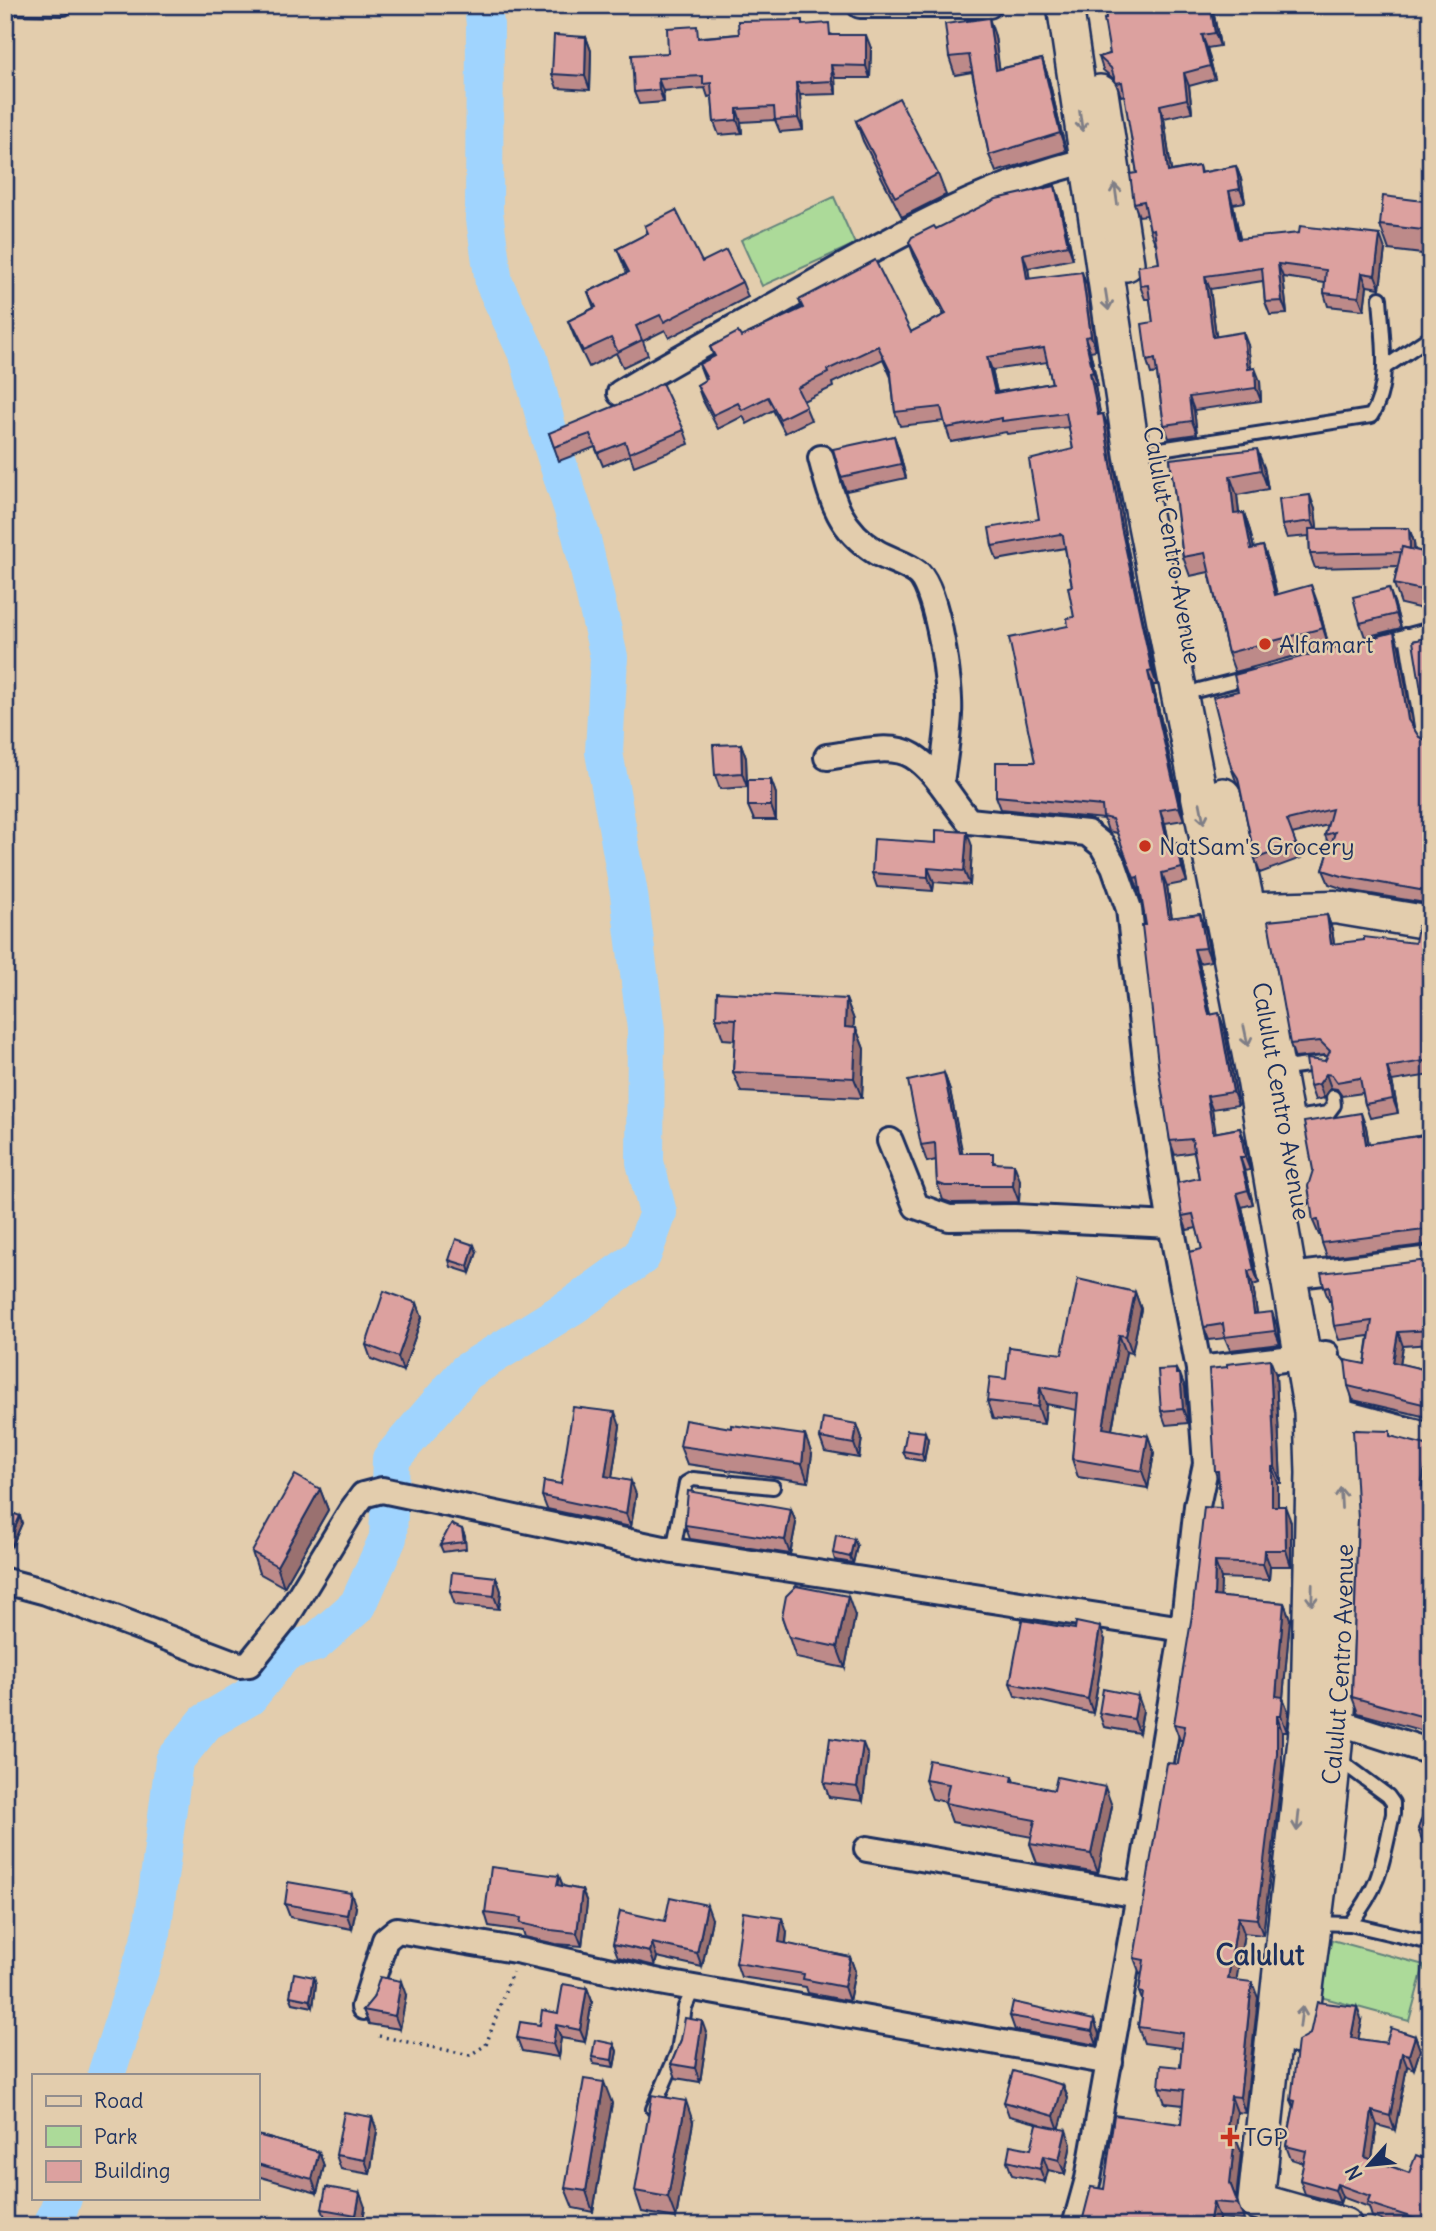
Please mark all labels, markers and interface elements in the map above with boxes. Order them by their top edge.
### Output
one-way arrow [1075,110,1088,132]
one-way arrow [1109,183,1122,206]
one-way arrow [1101,288,1114,311]
street label: Calulut Centro Avenue [1137,424,1209,666]
place label: Alfamart [1279,629,1374,659]
marker: Alfamart [1257,636,1273,652]
one-way arrow [1196,801,1210,824]
place label: NatSam's Grocery [1159,831,1355,861]
marker: NatSam's Grocery [1137,838,1153,854]
street label: Calulut Centro Avenue [1246,980,1318,1222]
one-way arrow [1239,1024,1253,1047]
one-way arrow [1334,1487,1347,1510]
street label: Calulut Centro Avenue [1315,1544,1359,1786]
one-way arrow [1305,1583,1318,1606]
one-way arrow [1291,1810,1304,1832]
district label: Calulut [1216,1937,1305,1973]
one-way arrow [1295,2006,1308,2029]
legend [32,2074,259,2200]
text: Road [94,2087,143,2114]
place label: TGP [1244,2122,1288,2152]
text: Park [94,2123,137,2150]
marker: TGP [1222,2129,1238,2145]
north arrow [1334,2130,1404,2200]
text: Building [94,2157,170,2184]
text: N [1340,2161,1368,2184]

